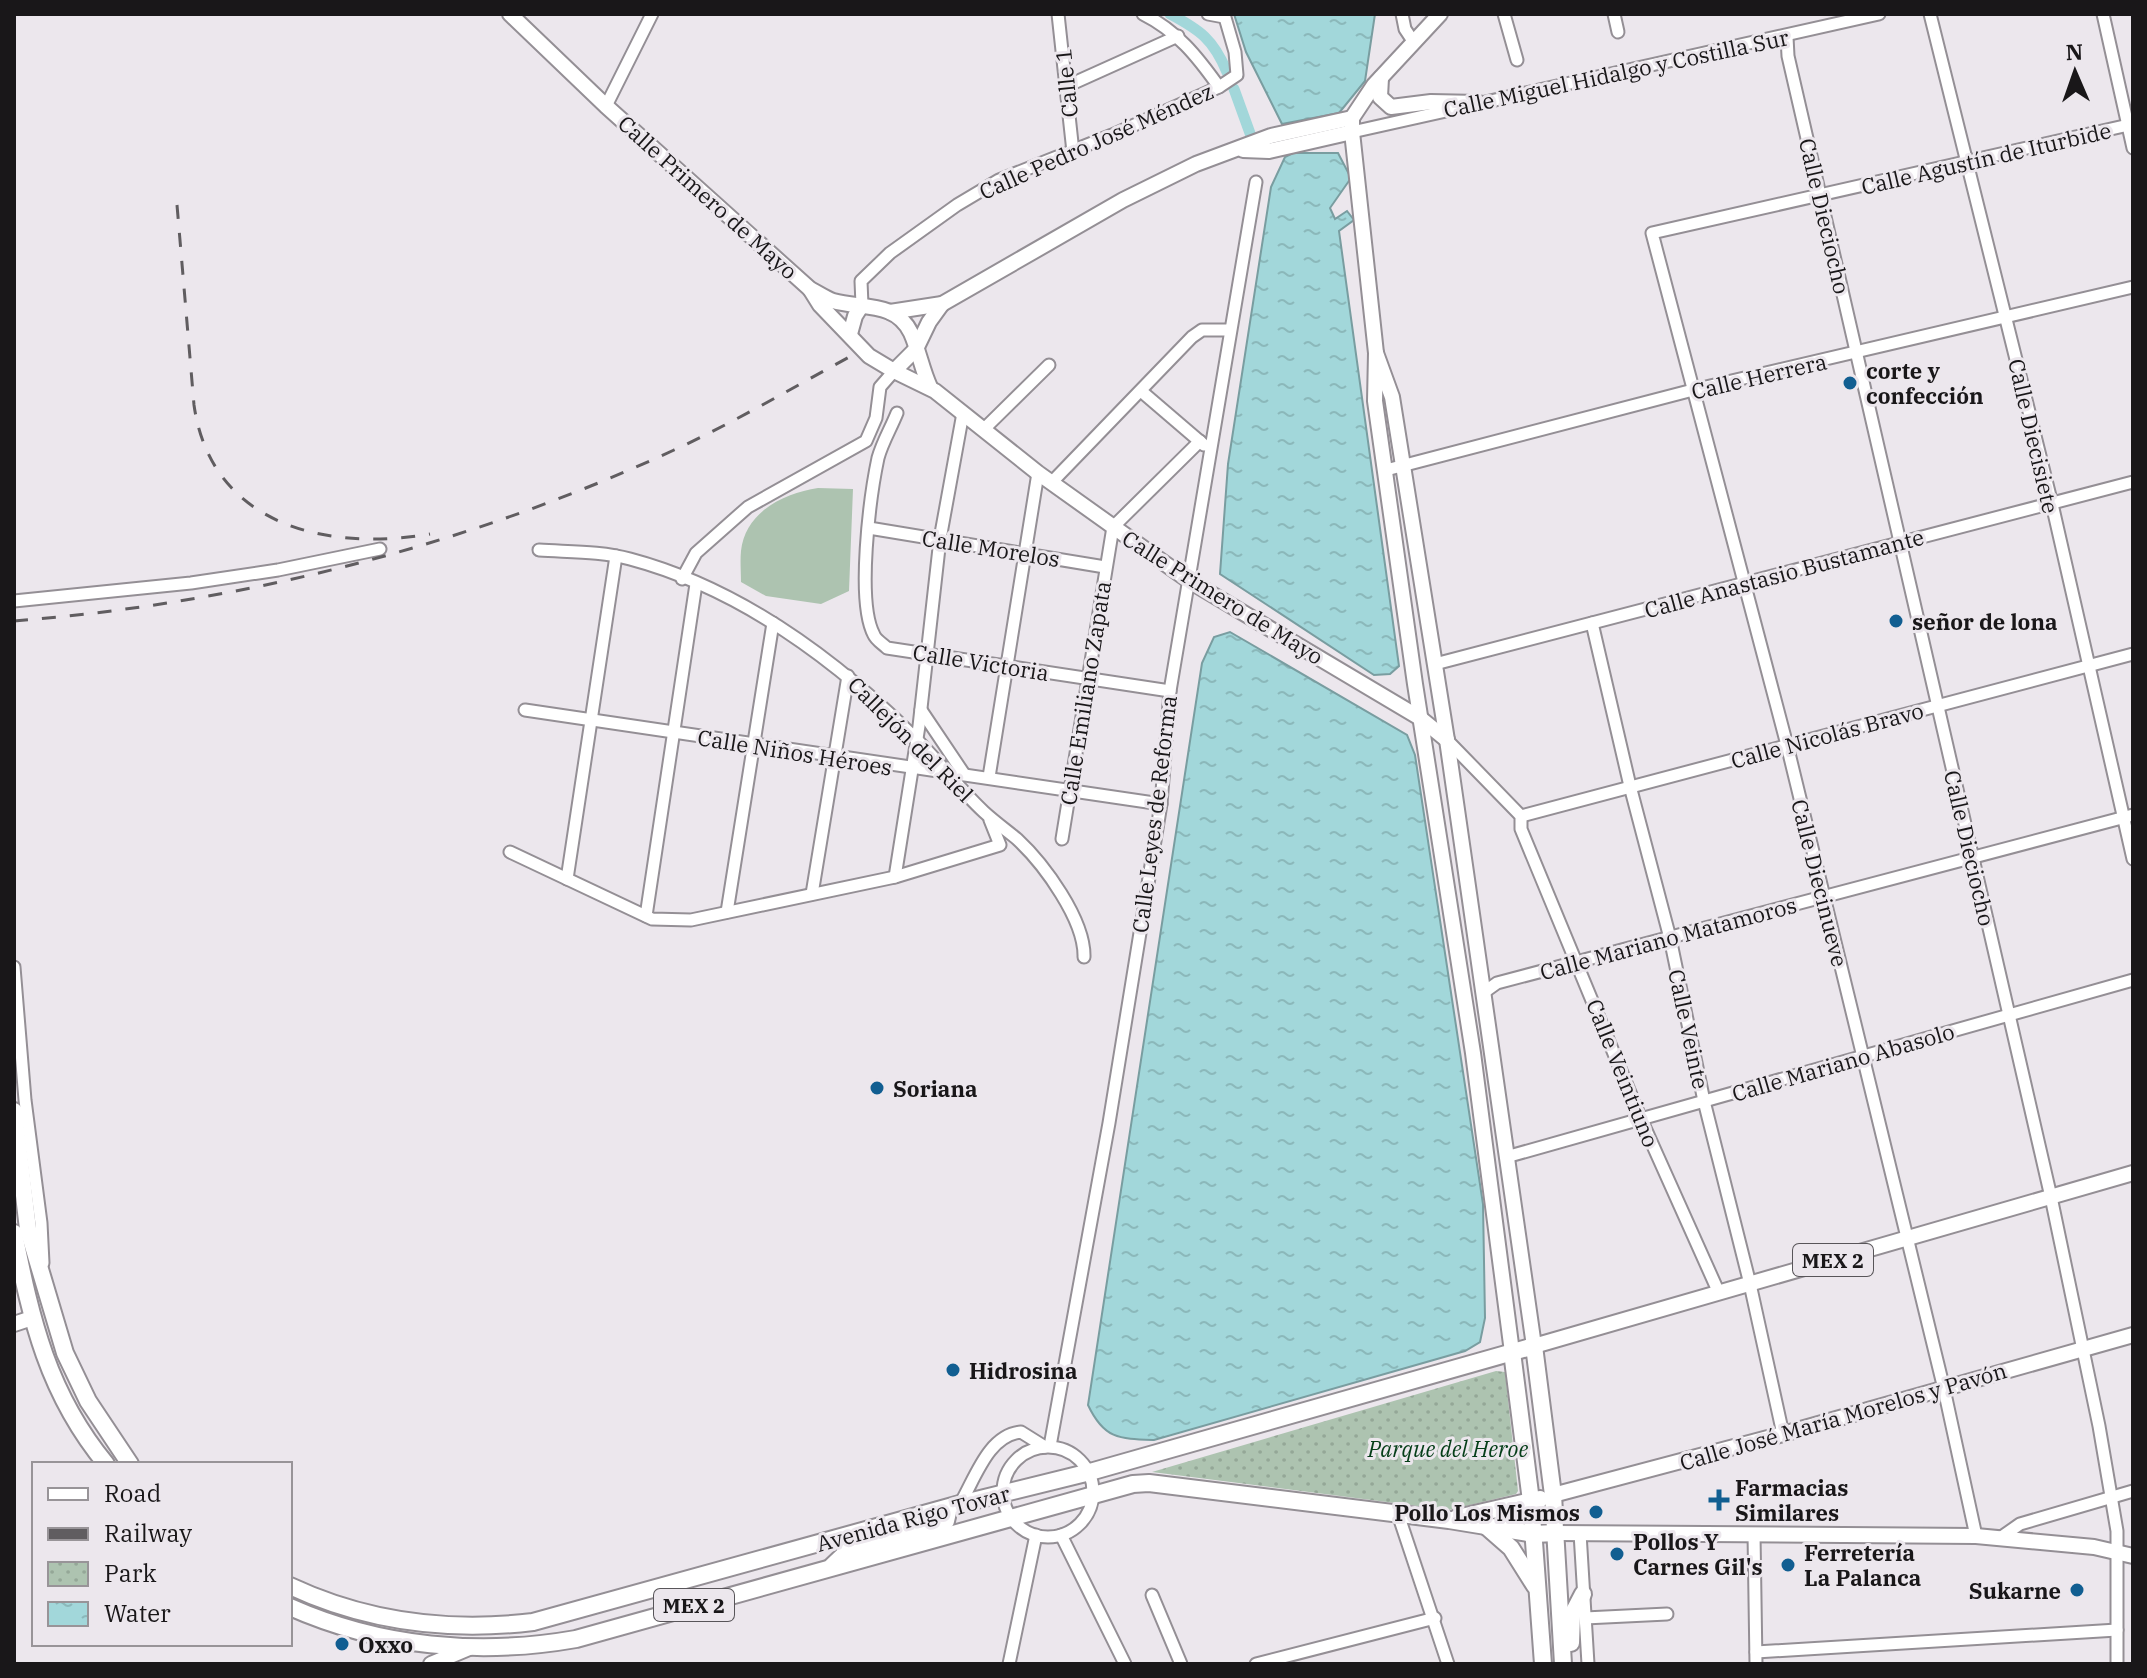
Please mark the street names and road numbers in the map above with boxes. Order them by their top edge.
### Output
street label: Calle Miguel Hidalgo y Costilla Sur [1441,22,1791,124]
street label: Calle 1 [1048,47,1084,119]
street label: Calle Pedro José Méndez [974,76,1218,206]
street label: Calle Primero de Mayo [612,109,804,285]
street label: Calle Agustín de Iturbide [1858,115,2114,201]
street label: Calle Dieciocho [1793,135,1857,297]
street label: Calle Herrera [1688,346,1830,406]
street label: Calle Diecisiete [2002,356,2066,516]
street label: Calle Anastasio Bustamante [1641,522,1927,624]
street label: Calle Morelos [920,523,1062,573]
street label: Calle Primero de Mayo [1117,523,1329,671]
street label: Calle Emiliano Zapata [1053,579,1117,807]
street label: Calle Victoria [911,637,1051,687]
street label: Callejón del Riel [842,670,980,808]
street label: Calle Leyes de Reforma [1125,694,1183,934]
street label: Calle Nicolás Bravo [1727,695,1927,775]
street label: Calle Niños Héroes [696,722,894,782]
street label: Calle Dieciocho [1938,767,2002,929]
street label: Calle Diecinueve [1785,796,1855,970]
street label: Calle Mariano Matamoros [1536,890,1800,986]
street label: Calle Veinte [1662,966,1716,1092]
street label: Calle Veintiuno [1580,995,1666,1151]
street label: Calle Mariano Abasolo [1728,1016,1958,1108]
road number: MEX 2 [1793,1244,1873,1276]
street label: Calle José María Morelos y Pavón [1676,1355,2010,1477]
street label: Avenida Rigo Tovar [813,1478,1013,1558]
road number: MEX 2 [654,1589,734,1621]

